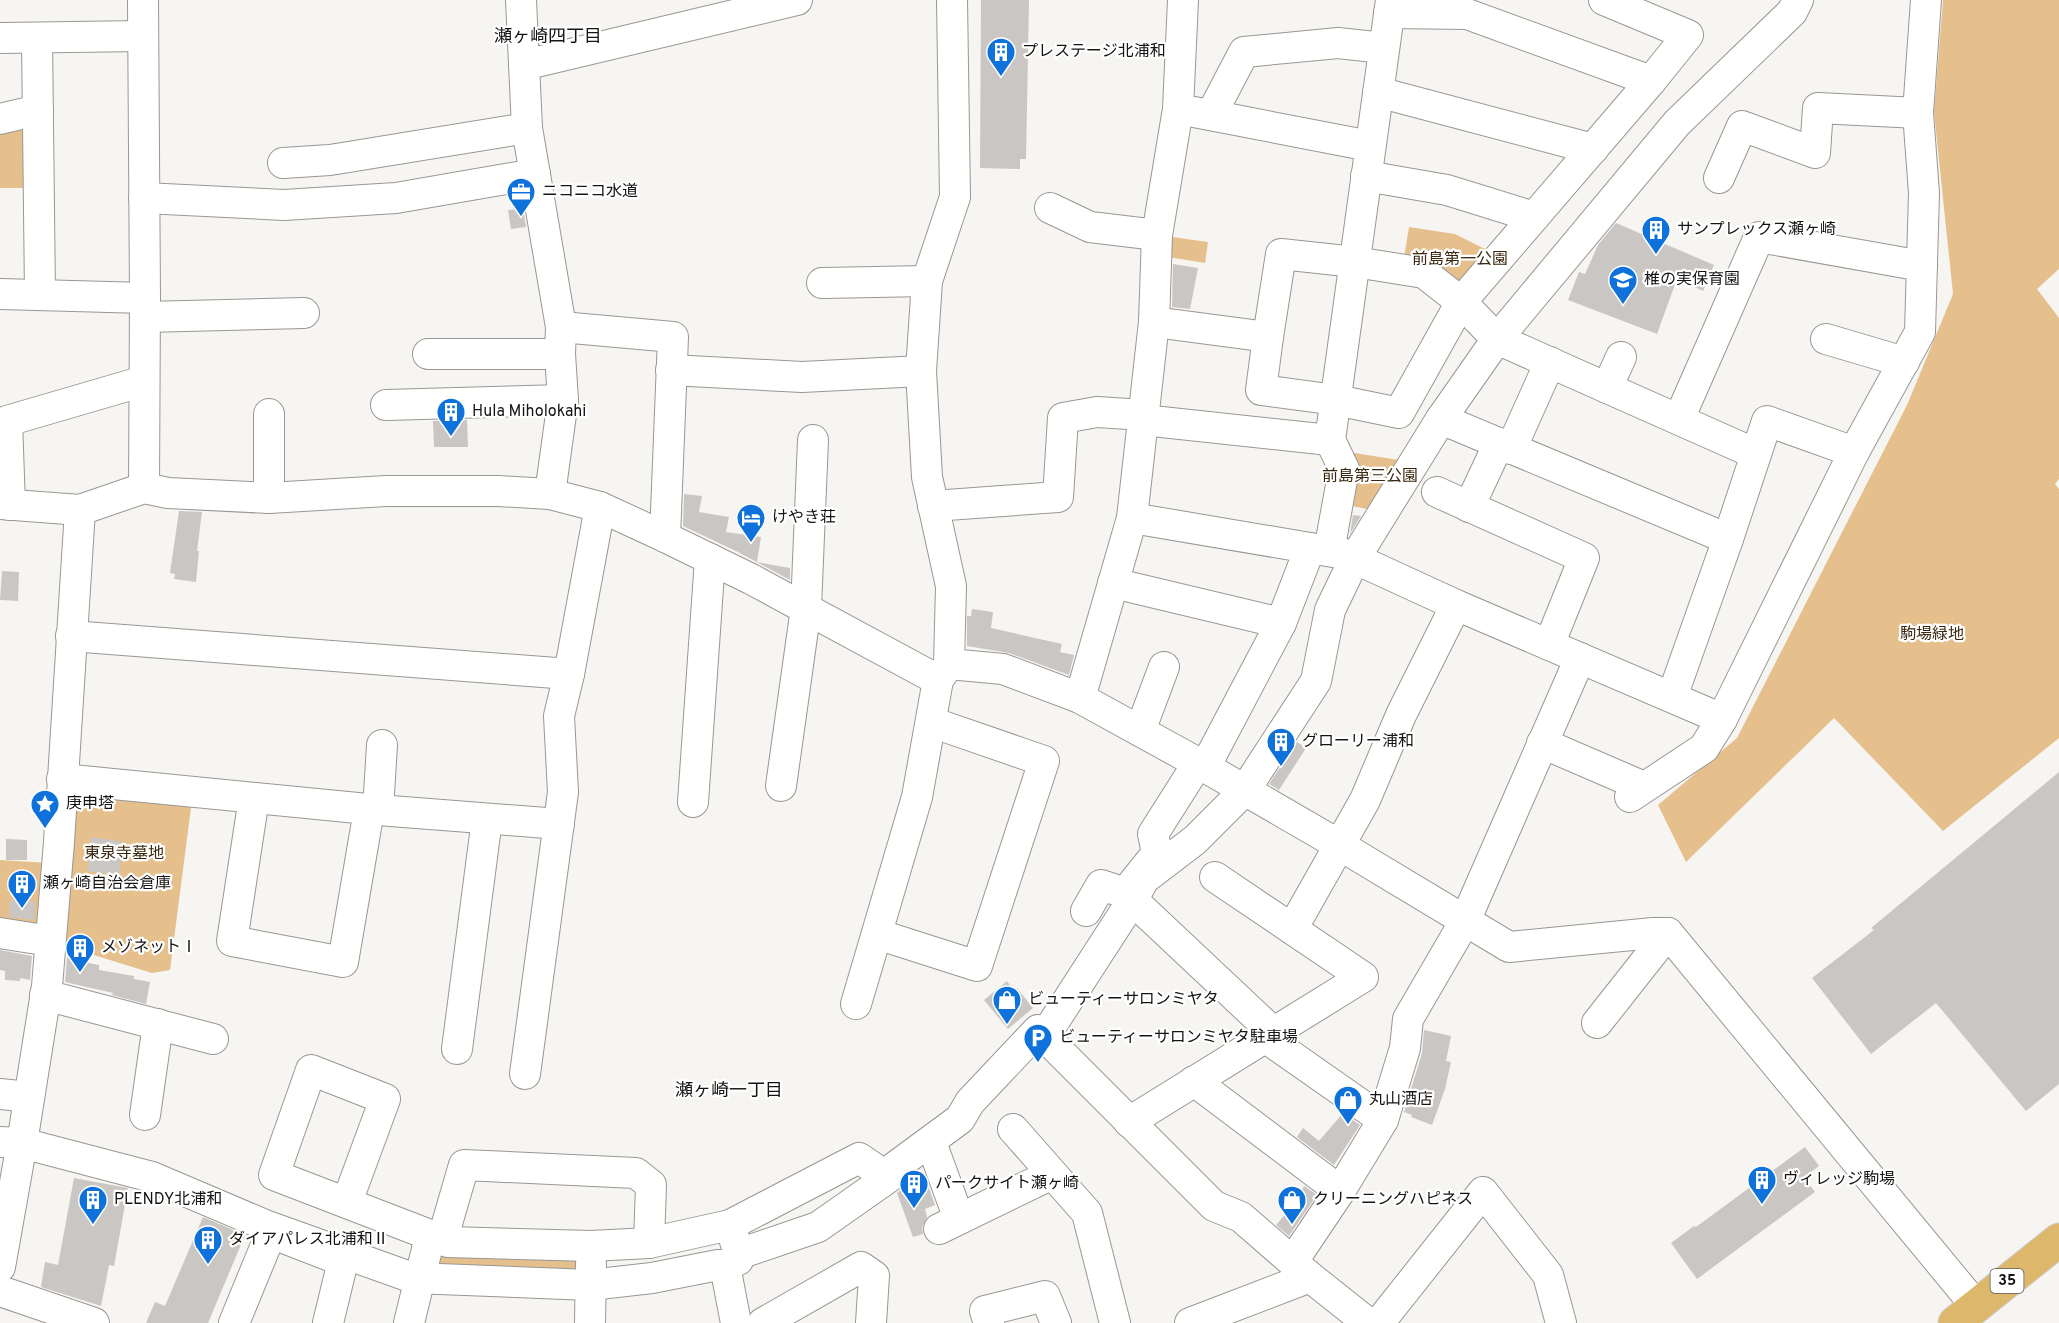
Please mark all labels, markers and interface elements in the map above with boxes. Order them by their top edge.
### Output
district label: 瀬ヶ崎四丁目 [494,26,602,49]
building icon: プレステージ北浦和 [985,36,1017,78]
place label: プレステージ北浦和 [1022,42,1166,62]
office icon: ニコニコ水道 [505,176,537,218]
place label: ニコニコ水道 [542,182,638,202]
building icon: サンプレックス瀬ヶ崎 [1640,214,1672,256]
place label: サンプレックス瀬ヶ崎 [1677,220,1836,240]
park label: 前島第一公園 [1412,250,1508,270]
school or university icon: 椎の実保育園 [1607,264,1639,306]
place label: 椎の実保育園 [1644,270,1740,290]
building icon: Hula Miholokahi [435,396,467,438]
place label: Hula Miholokahi [472,402,586,422]
park label: 前島第三公園 [1322,467,1418,487]
hotel icon: けやき荘 [735,502,767,544]
place label: けやき荘 [772,508,836,528]
park label: 駒場緑地 [1900,625,1964,645]
building icon: グローリー浦和 [1265,726,1297,768]
place label: グローリー浦和 [1302,732,1414,752]
place icon: 庚申塔 [29,788,61,830]
place label: 庚申塔 [66,794,114,814]
park label: 東泉寺墓地 [84,844,164,864]
building icon: 瀬ヶ崎自治会倉庫 [6,868,38,910]
place label: 瀬ヶ崎自治会倉庫 [43,874,171,894]
building icon: メゾネットⅠ [64,932,96,974]
place label: メゾネットⅠ [101,938,197,958]
shop icon: ビューティーサロンミヤタ [991,984,1023,1026]
place label: ビューティーサロンミヤタ [1028,990,1219,1010]
parking icon: ビューティーサロンミヤタ駐車場 [1022,1022,1054,1064]
place label: ビューティーサロンミヤタ駐車場 [1059,1028,1298,1048]
district label: 瀬ヶ崎一丁目 [675,1080,783,1103]
shop icon: 丸山酒店 [1332,1084,1364,1126]
place label: 丸山酒店 [1369,1090,1433,1110]
building icon: ヴィレッジ駒場 [1746,1164,1778,1206]
building icon: パークサイト瀬ヶ崎 [898,1168,930,1210]
place label: ヴィレッジ駒場 [1783,1170,1895,1190]
place label: パークサイト瀬ヶ崎 [935,1174,1079,1194]
building icon: PLENDY北浦和 [77,1184,109,1226]
shop icon: クリーニングハピネス [1276,1184,1308,1226]
place label: PLENDY北浦和 [114,1190,222,1210]
place label: クリーニングハピネス [1313,1190,1473,1210]
building icon: ダイアパレス北浦和Ⅱ [192,1224,224,1266]
place label: ダイアパレス北浦和Ⅱ [229,1230,389,1250]
road number: 35 [1990,1269,2024,1293]

